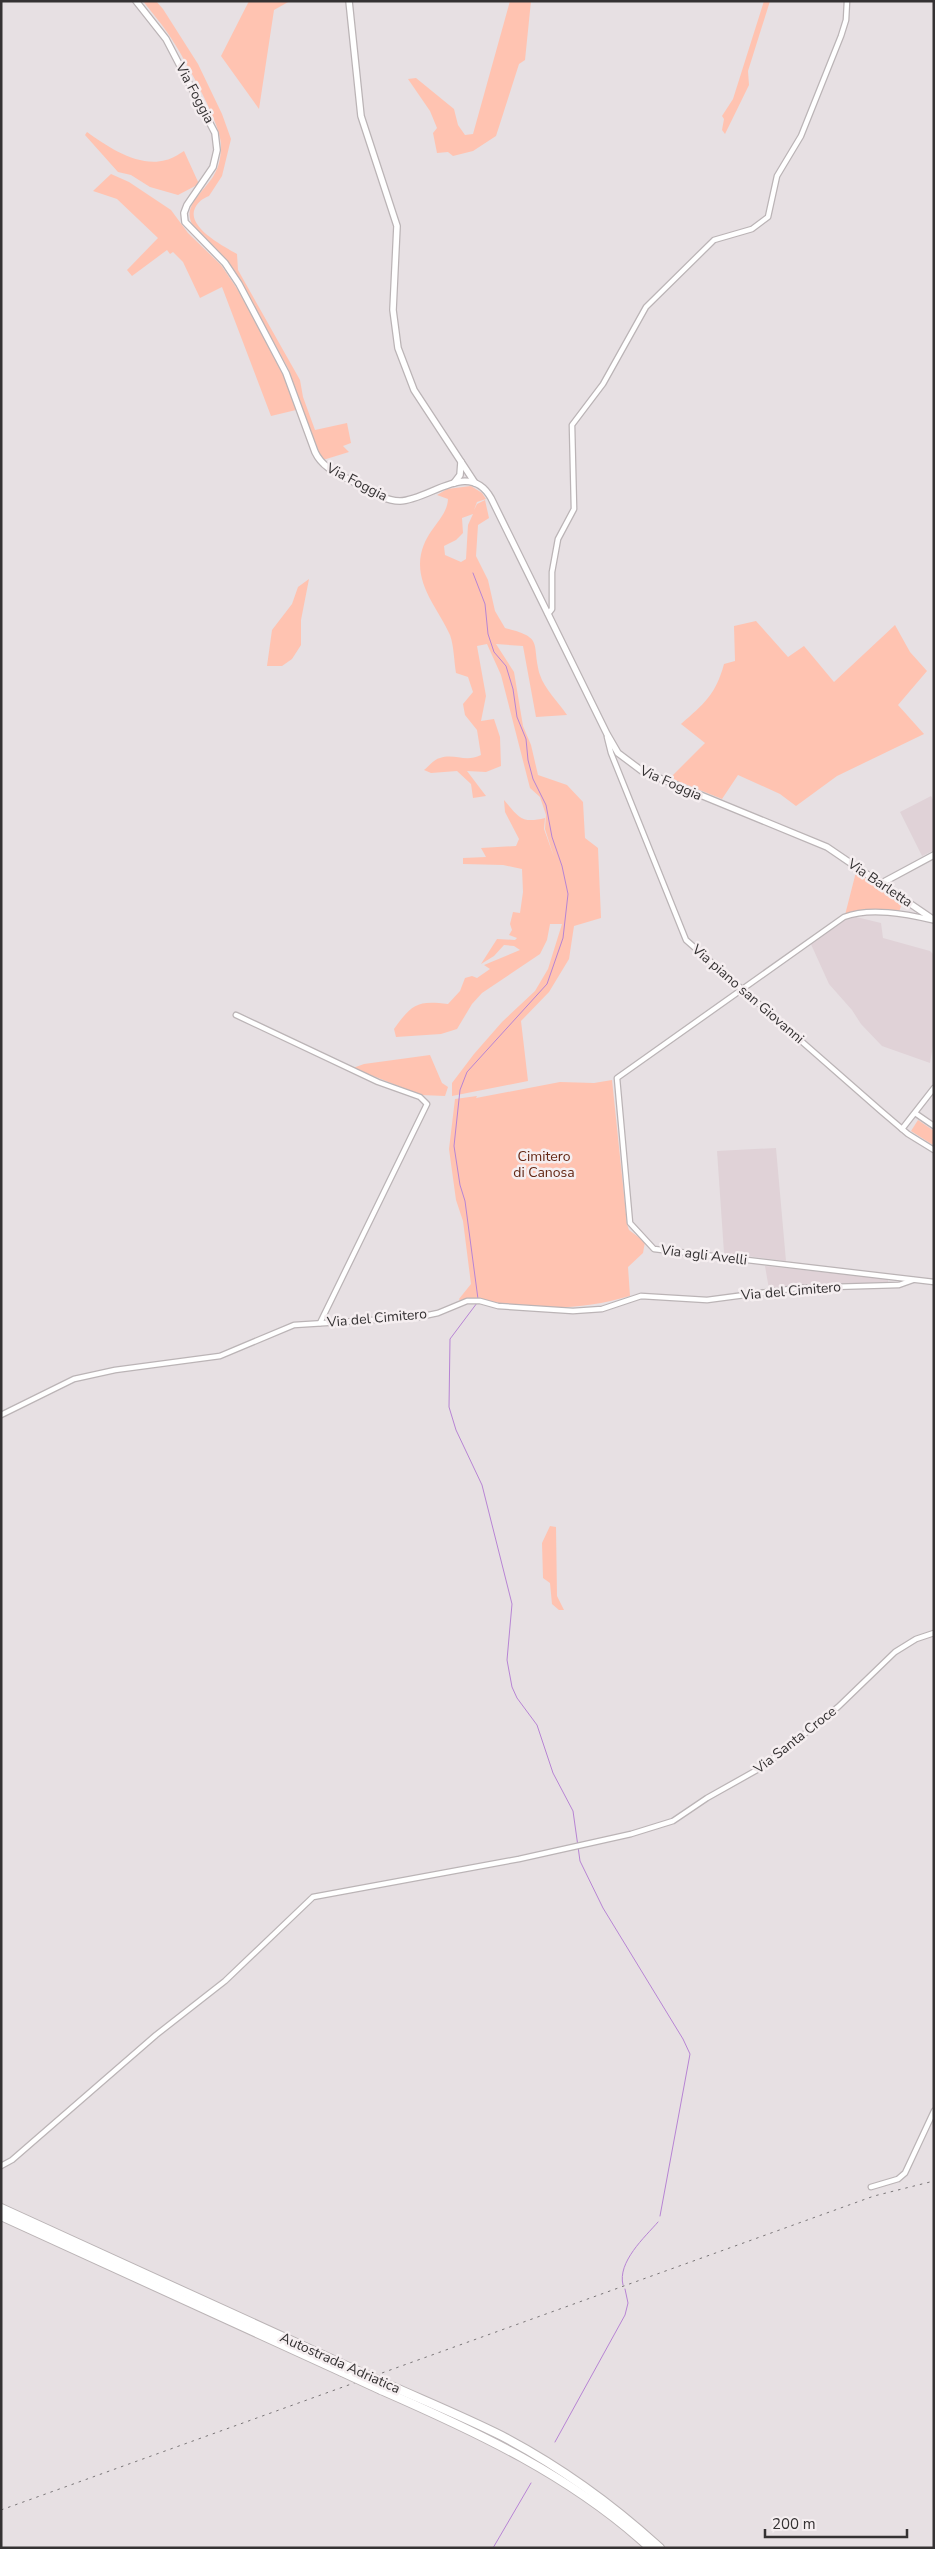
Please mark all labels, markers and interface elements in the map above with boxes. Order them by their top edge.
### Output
street label: Via Foggia [171,58,219,127]
street label: Via Foggia [322,458,391,505]
street label: Via Foggia [636,760,705,805]
street label: Via Barletta [843,854,916,912]
street label: Via piano san Giovanni [687,939,808,1048]
park label: Cimitero di Canosa [513,1147,575,1182]
street label: Via agli Avelli [659,1240,748,1270]
street label: Via del Cimitero [739,1277,842,1305]
street label: Via del Cimitero [325,1304,428,1332]
street label: Via Santa Croce [749,1702,840,1779]
street label: Autostrada Adriatica [277,2328,403,2398]
scale bar [765,2506,908,2538]
text: 200 m [772,2514,816,2534]

